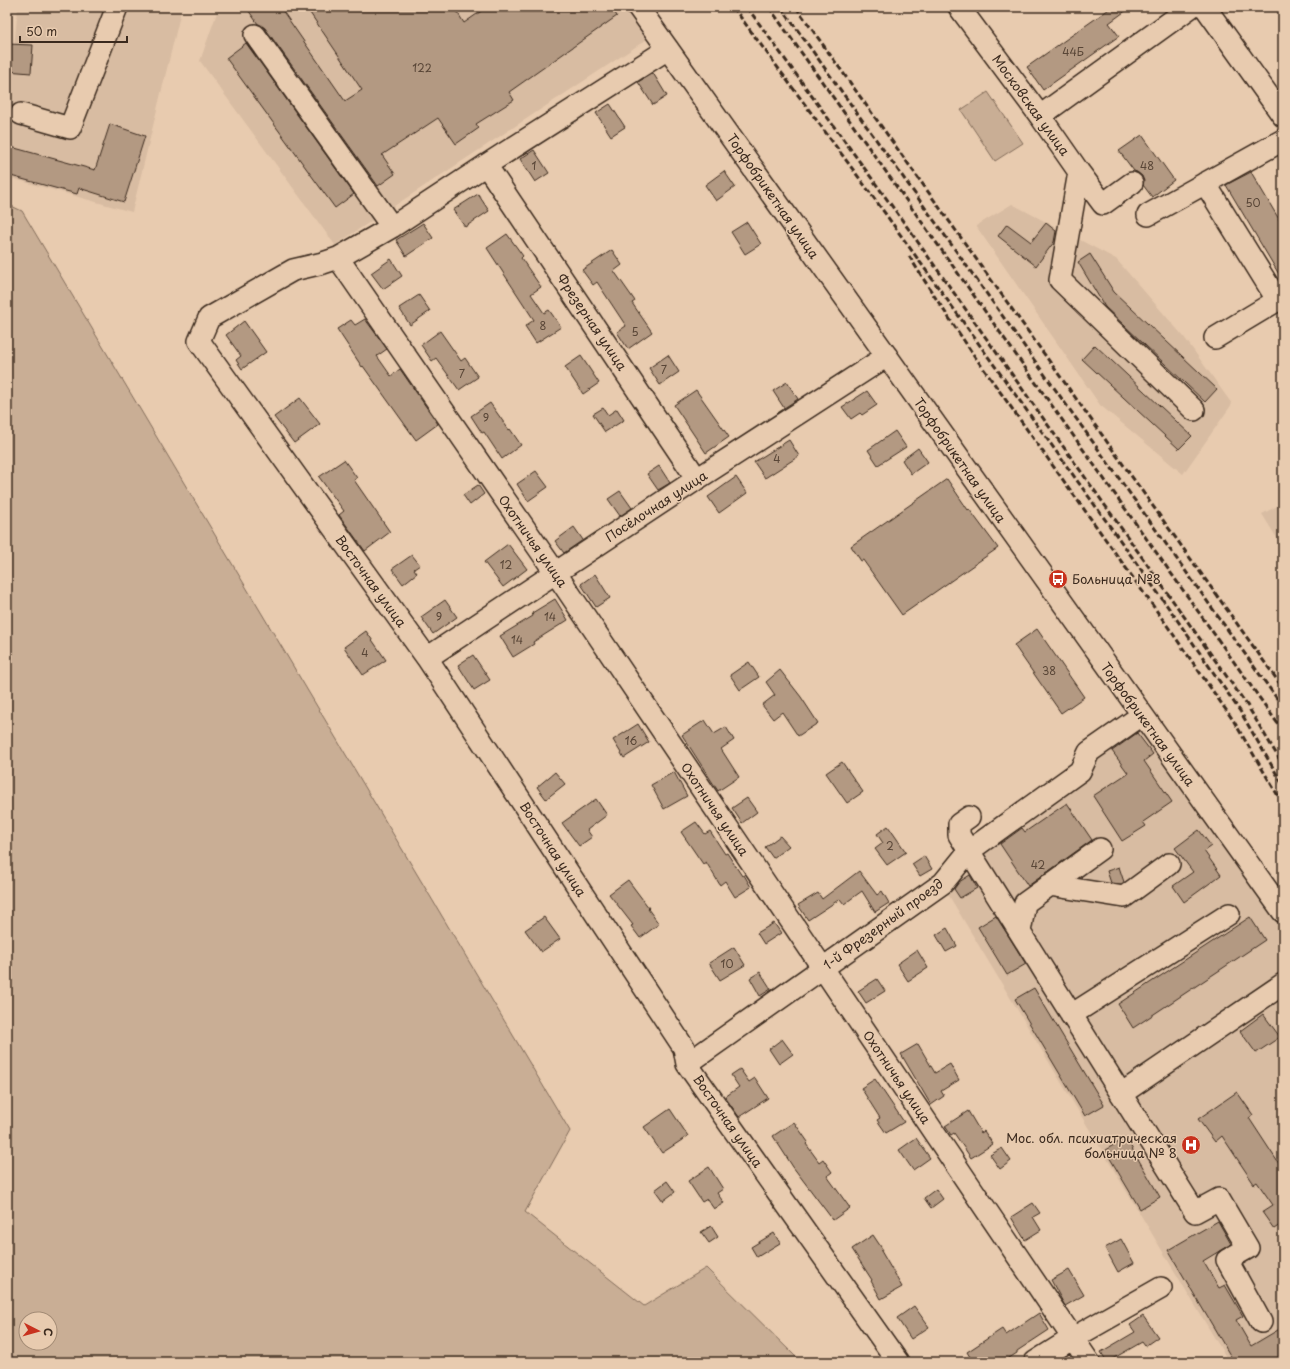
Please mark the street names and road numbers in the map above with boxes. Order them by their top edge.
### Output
street label: Московская улица [988,50,1075,160]
street label: Торфобрикетная улица [723,129,824,263]
street label: Фрезерная улица [553,269,632,375]
street label: Торфобрикетная улица [910,393,1011,527]
street label: Посёлочная улица [601,465,711,546]
street label: Охотничья улица [494,491,573,591]
street label: Восточная улица [331,531,412,631]
street label: Торфобрикетная улица [1097,658,1200,790]
street label: Охотничья улица [677,758,754,860]
street label: Восточная улица [516,798,592,901]
street label: 1-й Фрезерный проезд [819,873,947,974]
street label: Охотничья улица [859,1026,936,1128]
street label: Восточная улица [689,1070,768,1172]

